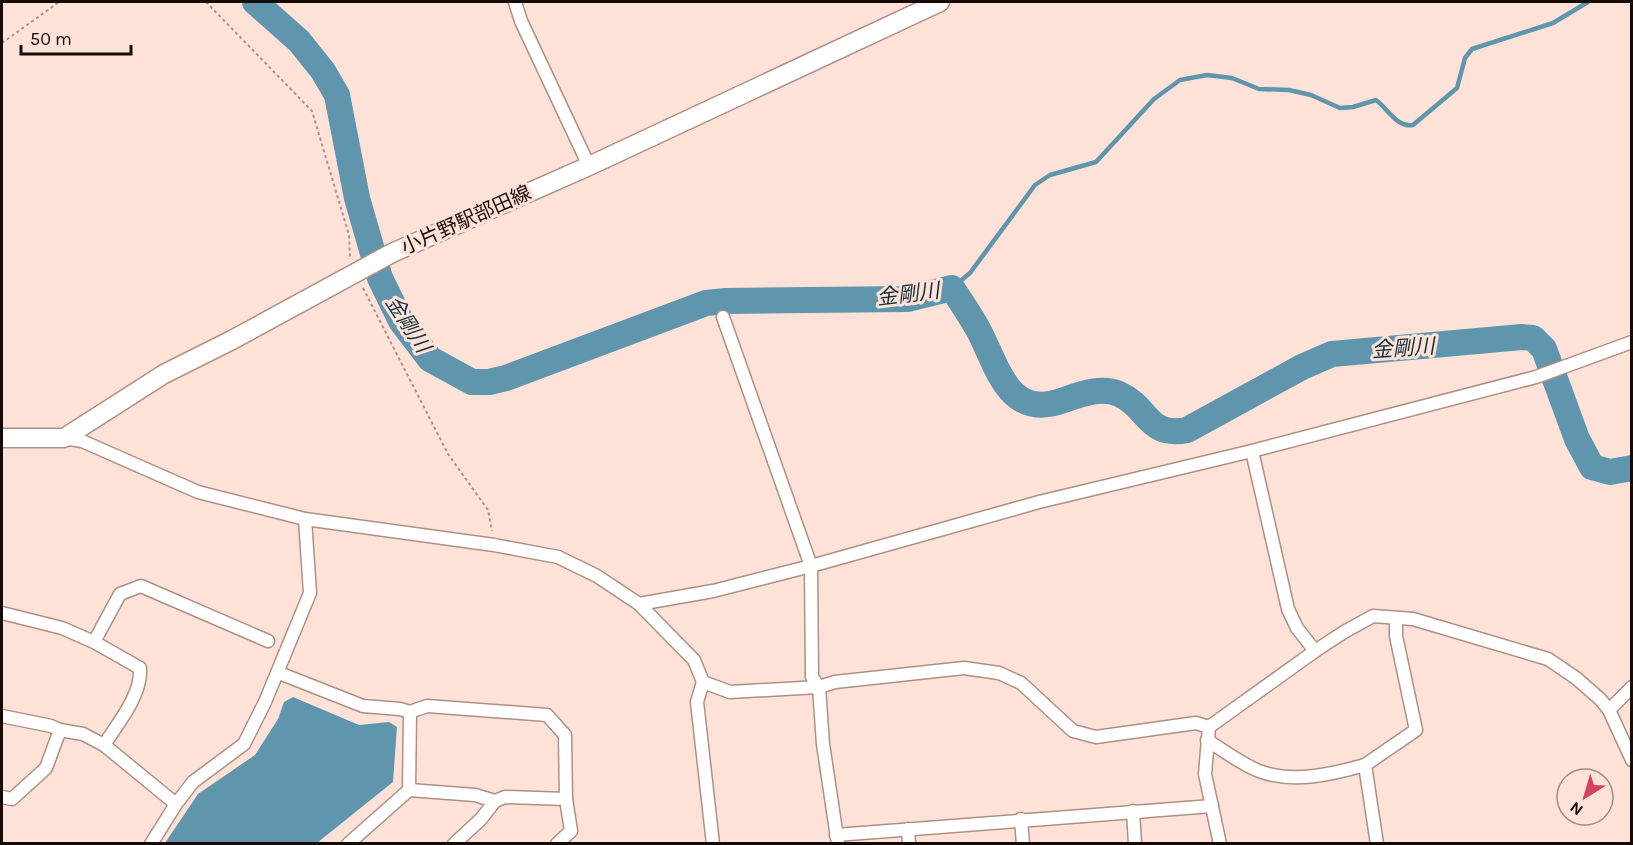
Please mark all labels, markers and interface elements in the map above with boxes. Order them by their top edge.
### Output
scale bar [21,18,130,56]
text: 50 m [30,28,72,50]
street label: 小片野駅部田線 [397,181,535,259]
water label: 金剛川 [875,278,943,310]
water label: 金剛川 [381,291,436,359]
water label: 金剛川 [1371,334,1437,362]
north arrow [1555,767,1615,827]
text: N [1566,798,1587,820]

